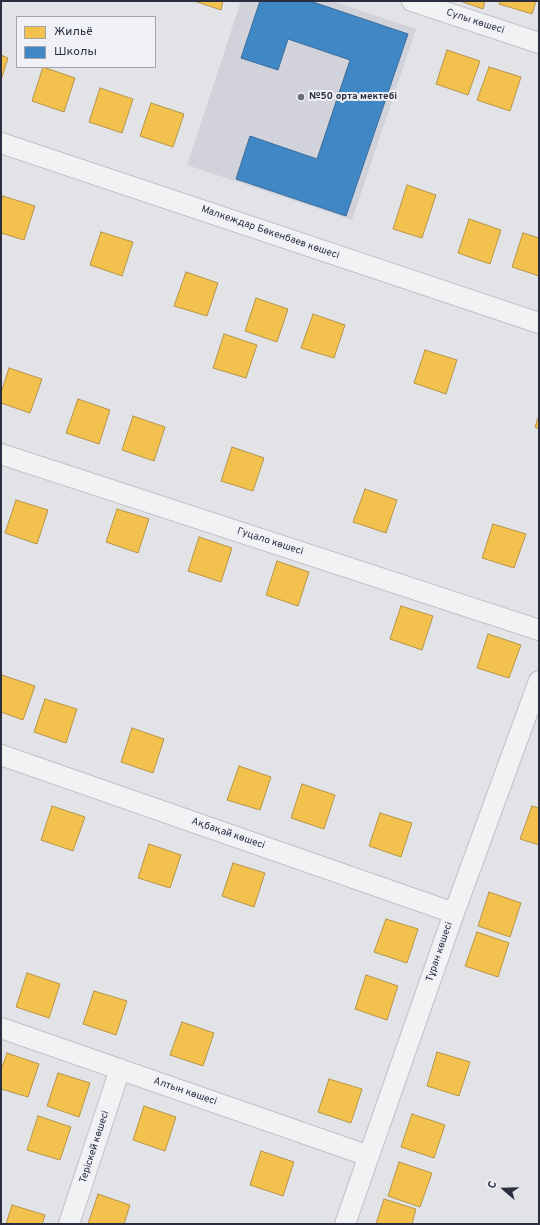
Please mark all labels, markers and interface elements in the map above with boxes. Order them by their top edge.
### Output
street label: Сулы көшесі [444,7,506,37]
legend [16,16,156,68]
text: Жильё [54,24,93,40]
text: Школы [54,44,97,60]
place label: №50 орта мектебі [309,91,397,103]
marker: №50 орта мектебі [296,92,306,102]
street label: Малкеждар Бөкенбаев көшесі [199,204,341,262]
street label: Гуцало көшесі [235,526,305,558]
street label: Ақбақай көшесі [190,816,266,852]
street label: Тұран көшесі [424,921,456,983]
street label: Алтын көшесі [152,1076,218,1108]
street label: Теріскей көшесі [78,1109,112,1185]
north arrow [484,1169,524,1209]
text: С [485,1179,501,1191]

